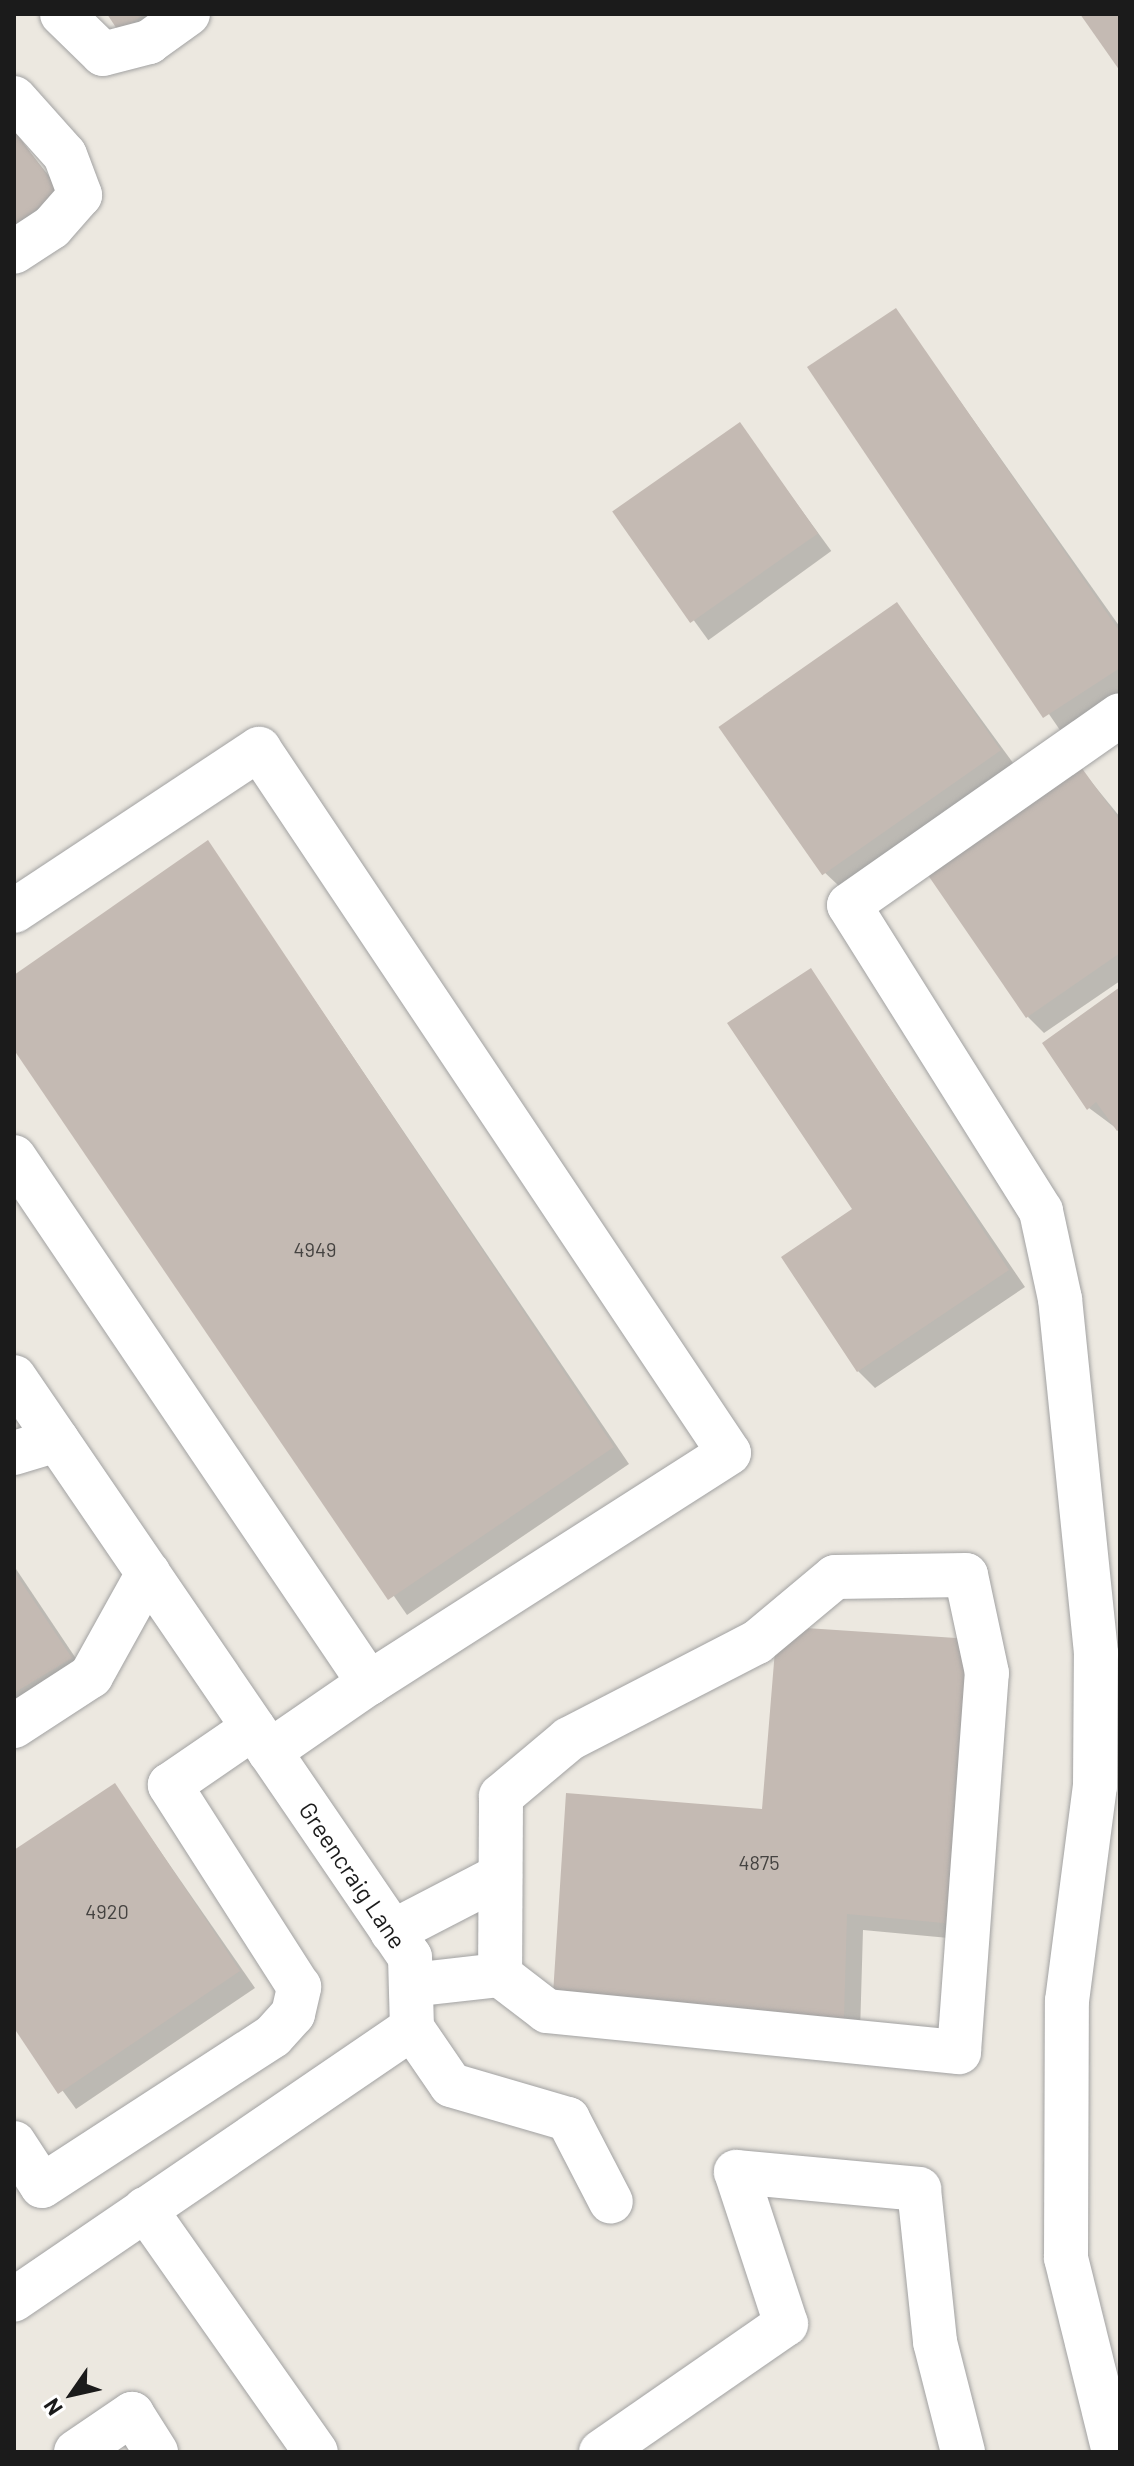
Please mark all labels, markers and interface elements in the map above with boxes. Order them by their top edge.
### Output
house number: 4949 [294,1237,336,1261]
street label: Greencraig Lane [293,1796,413,1954]
house number: 4875 [738,1850,780,1874]
house number: 4920 [85,1899,129,1923]
north arrow [32,2354,112,2434]
text: N [37,2394,67,2421]

